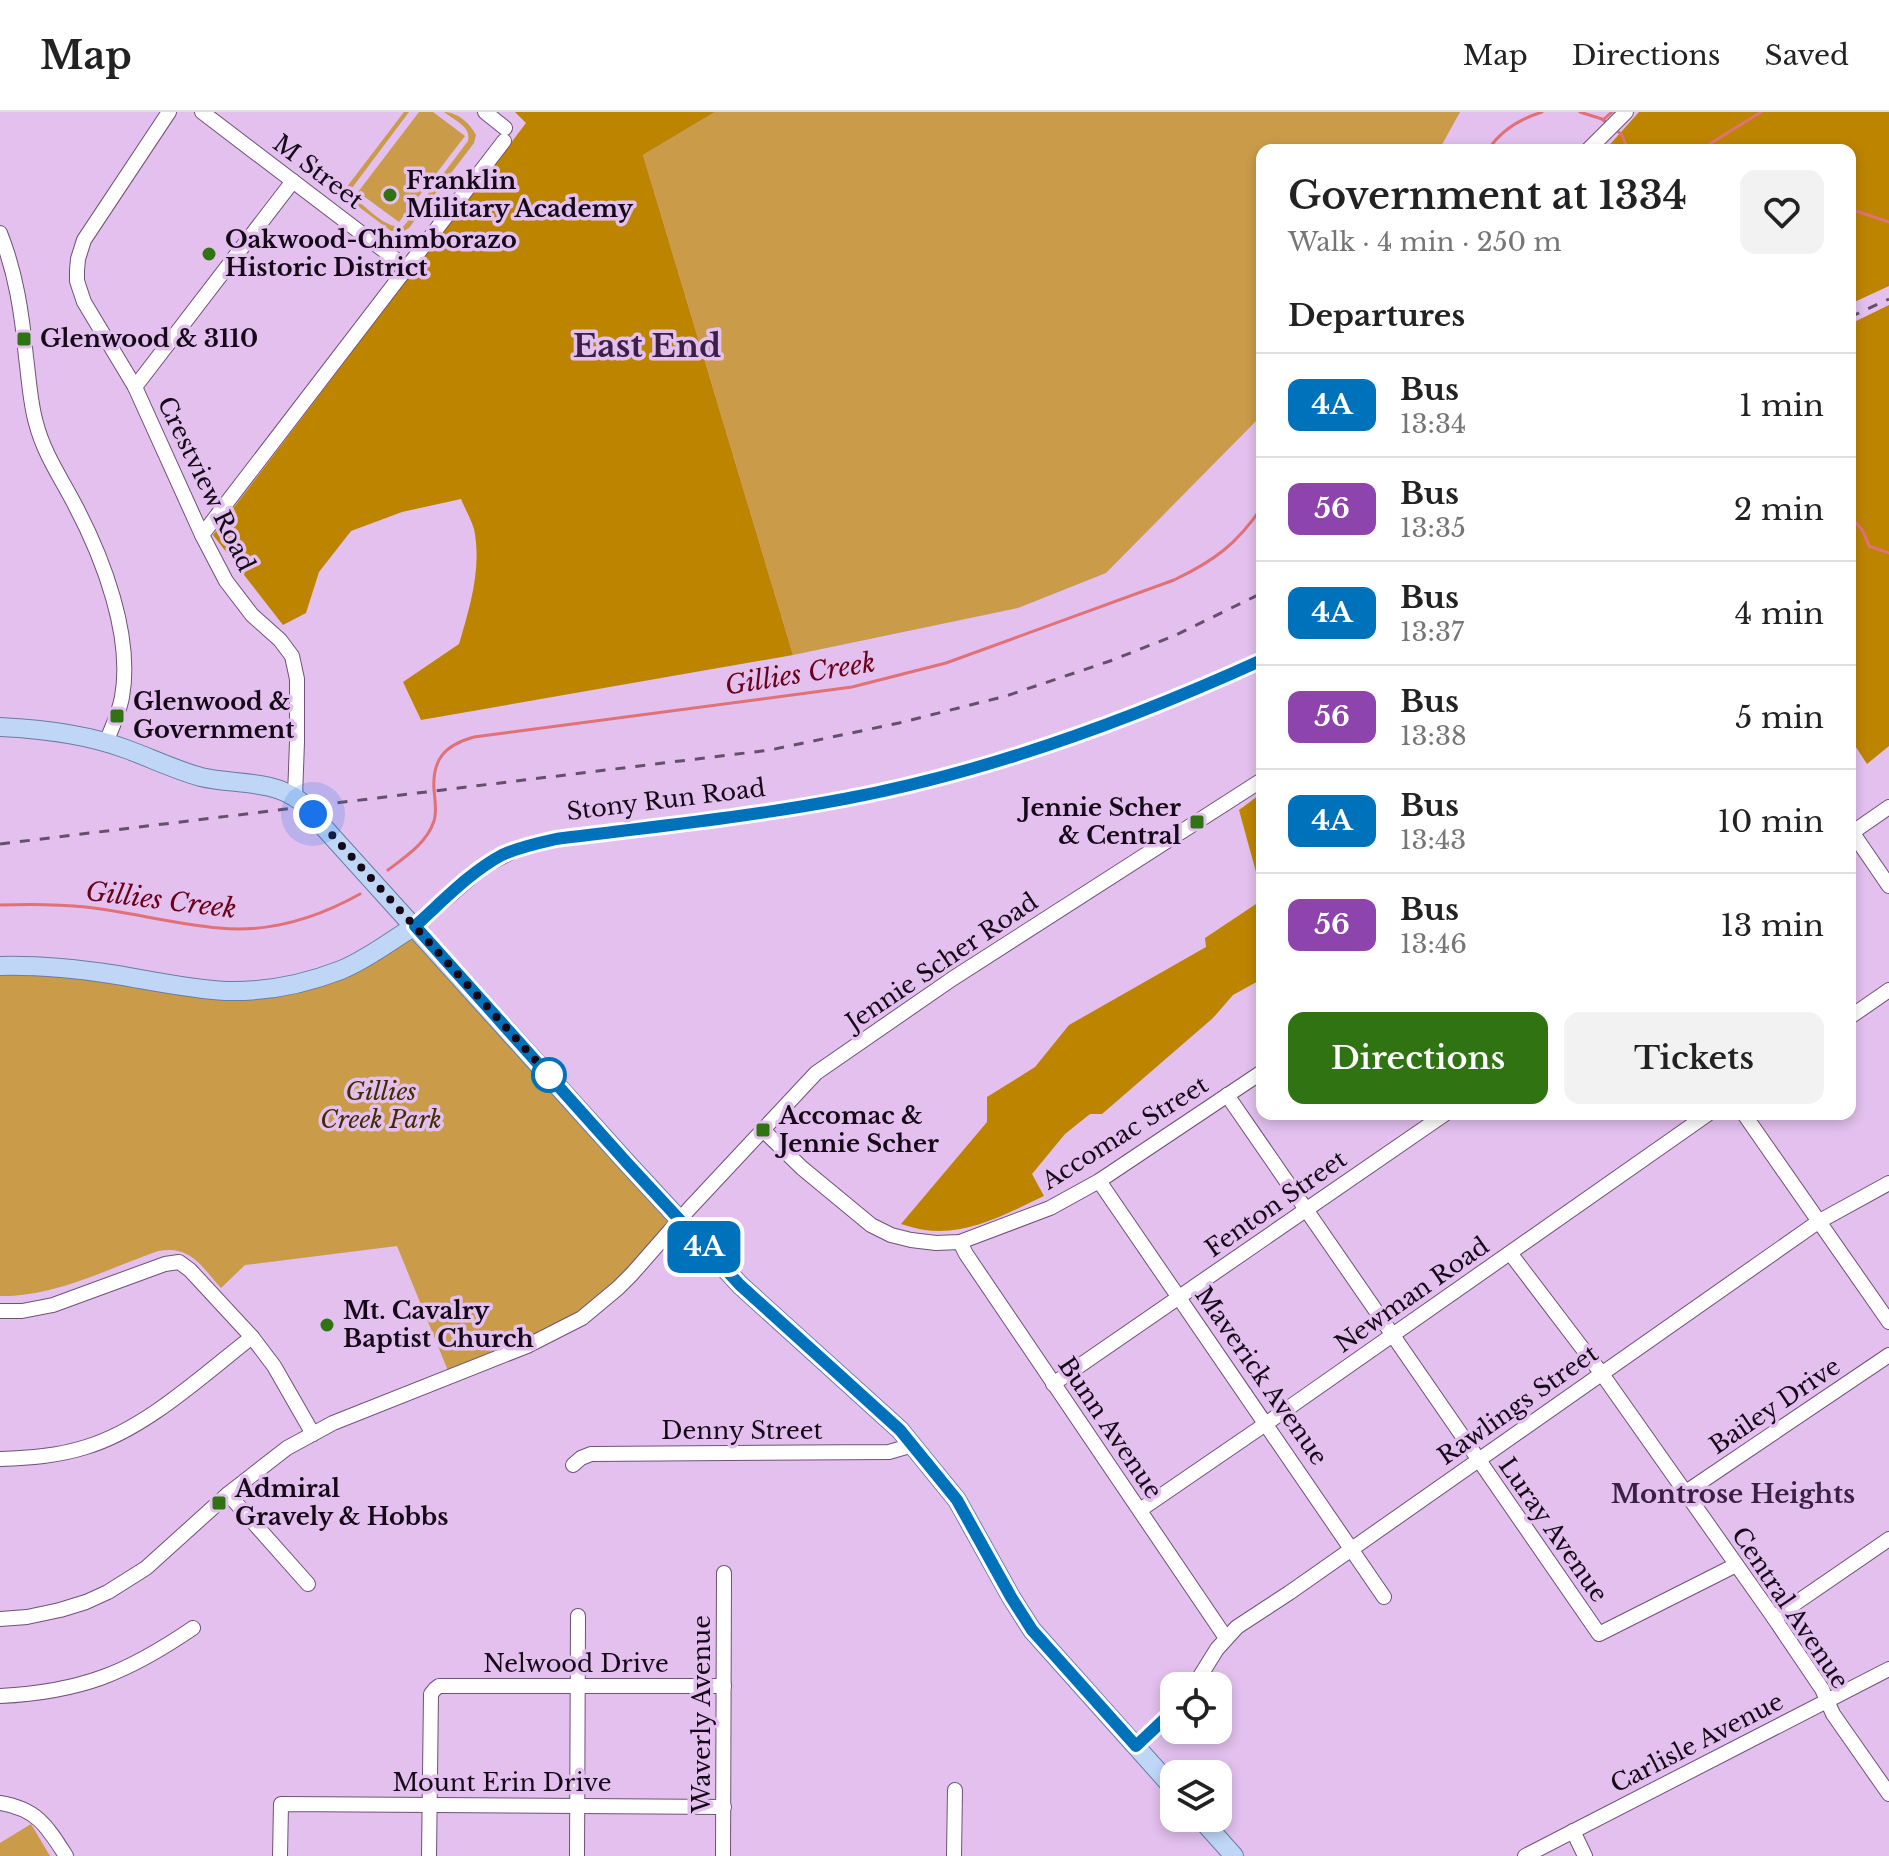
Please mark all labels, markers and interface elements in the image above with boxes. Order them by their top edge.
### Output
text: Map [40,32,132,79]
text: Map [1463,38,1528,73]
text: Directions [1572,38,1721,73]
text: Saved [1765,38,1849,73]
street label: M Street [268,128,369,215]
place label: Franklin Military Academy [406,166,633,223]
button: heart [1740,170,1824,254]
text: Government at 1334 [1288,172,1687,219]
marker: Franklin Military Academy [381,186,399,204]
place label: Oakwood-Chimborazo Historic District [225,225,517,282]
text: Walk · 4 min · 250 m [1288,226,1562,258]
marker: Oakwood-Chimborazo Historic District [200,245,218,263]
text: Departures [1288,297,1465,334]
place label: Glenwood & 3110 [40,324,258,353]
district label: East End [573,326,721,366]
marker: Glenwood & 3110 [15,330,33,348]
text: Bus [1400,371,1459,408]
text: 4A [1311,387,1353,422]
text: 1 min [1739,387,1824,424]
street label: Crestview Road [152,392,261,576]
text: 13:34 [1400,408,1466,440]
text: Bus [1400,475,1459,512]
text: 56 [1314,491,1350,526]
text: 2 min [1734,491,1824,528]
text: 13:35 [1400,512,1466,544]
text: Bus [1400,579,1459,616]
text: 4A [1311,595,1353,630]
text: 4 min [1735,595,1824,632]
text: 13:37 [1400,616,1464,648]
water label: Gillies Creek [723,646,877,702]
text: Bus [1400,683,1459,720]
place label: Glenwood & Government [133,687,295,744]
text: 56 [1314,699,1350,734]
text: 5 min [1735,699,1824,736]
marker: Glenwood & Government [108,707,126,725]
text: 13:38 [1400,720,1467,752]
street label: Stony Run Road [565,773,767,826]
text: Bus [1400,787,1459,824]
place label: Jennie Scher & Central [1016,793,1181,850]
your location [293,794,333,834]
text: 4A [1311,803,1353,838]
text: 10 min [1718,803,1824,840]
marker: Jennie Scher & Central [1188,813,1206,831]
text: 13:43 [1400,824,1466,856]
water label: Gillies Creek [84,875,238,925]
street label: Jennie Scher Road [838,887,1043,1038]
text: Bus [1400,891,1459,928]
text: 56 [1314,907,1350,942]
text: 13 min [1720,907,1824,944]
text: 13:46 [1400,928,1467,960]
button: Directions [1288,1012,1548,1104]
button: Tickets [1564,1012,1824,1104]
unlabelled marker [532,1058,566,1092]
street label: Accomac Street [1035,1070,1213,1196]
park label: Gillies Creek Park [320,1077,442,1134]
place label: Accomac & Jennie Scher [774,1101,939,1158]
marker: Accomac & Jennie Scher [754,1121,772,1139]
street label: Fenton Street [1199,1144,1352,1263]
line badge: 4A [668,1221,740,1273]
text: 4A [683,1229,725,1264]
street label: Newman Road [1329,1231,1494,1358]
street label: Maverick Avenue [1189,1281,1334,1470]
place label: Mt. Cavalry Baptist Church [343,1296,534,1353]
marker: Mt. Cavalry Baptist Church [318,1316,336,1334]
street label: Rawlings Street [1432,1339,1603,1471]
street label: Bunn Avenue [1052,1351,1169,1504]
street label: Bailey Drive [1704,1351,1846,1460]
street label: Denny Street [661,1416,823,1445]
street label: Luray Avenue [1493,1452,1614,1608]
place label: Admiral Gravely & Hobbs [234,1474,448,1531]
district label: Montrose Heights [1611,1478,1855,1510]
marker: Admiral Gravely & Hobbs [210,1494,228,1512]
street label: Central Avenue [1726,1521,1855,1694]
street label: Waverly Avenue [687,1615,716,1814]
street label: Nelwood Drive [483,1649,669,1678]
map controls [1160,1672,1232,1832]
button: locate [1160,1672,1232,1744]
street label: Carlisle Avenue [1606,1687,1788,1799]
button: layers [1160,1760,1232,1832]
street label: Mount Erin Drive [393,1768,611,1797]

